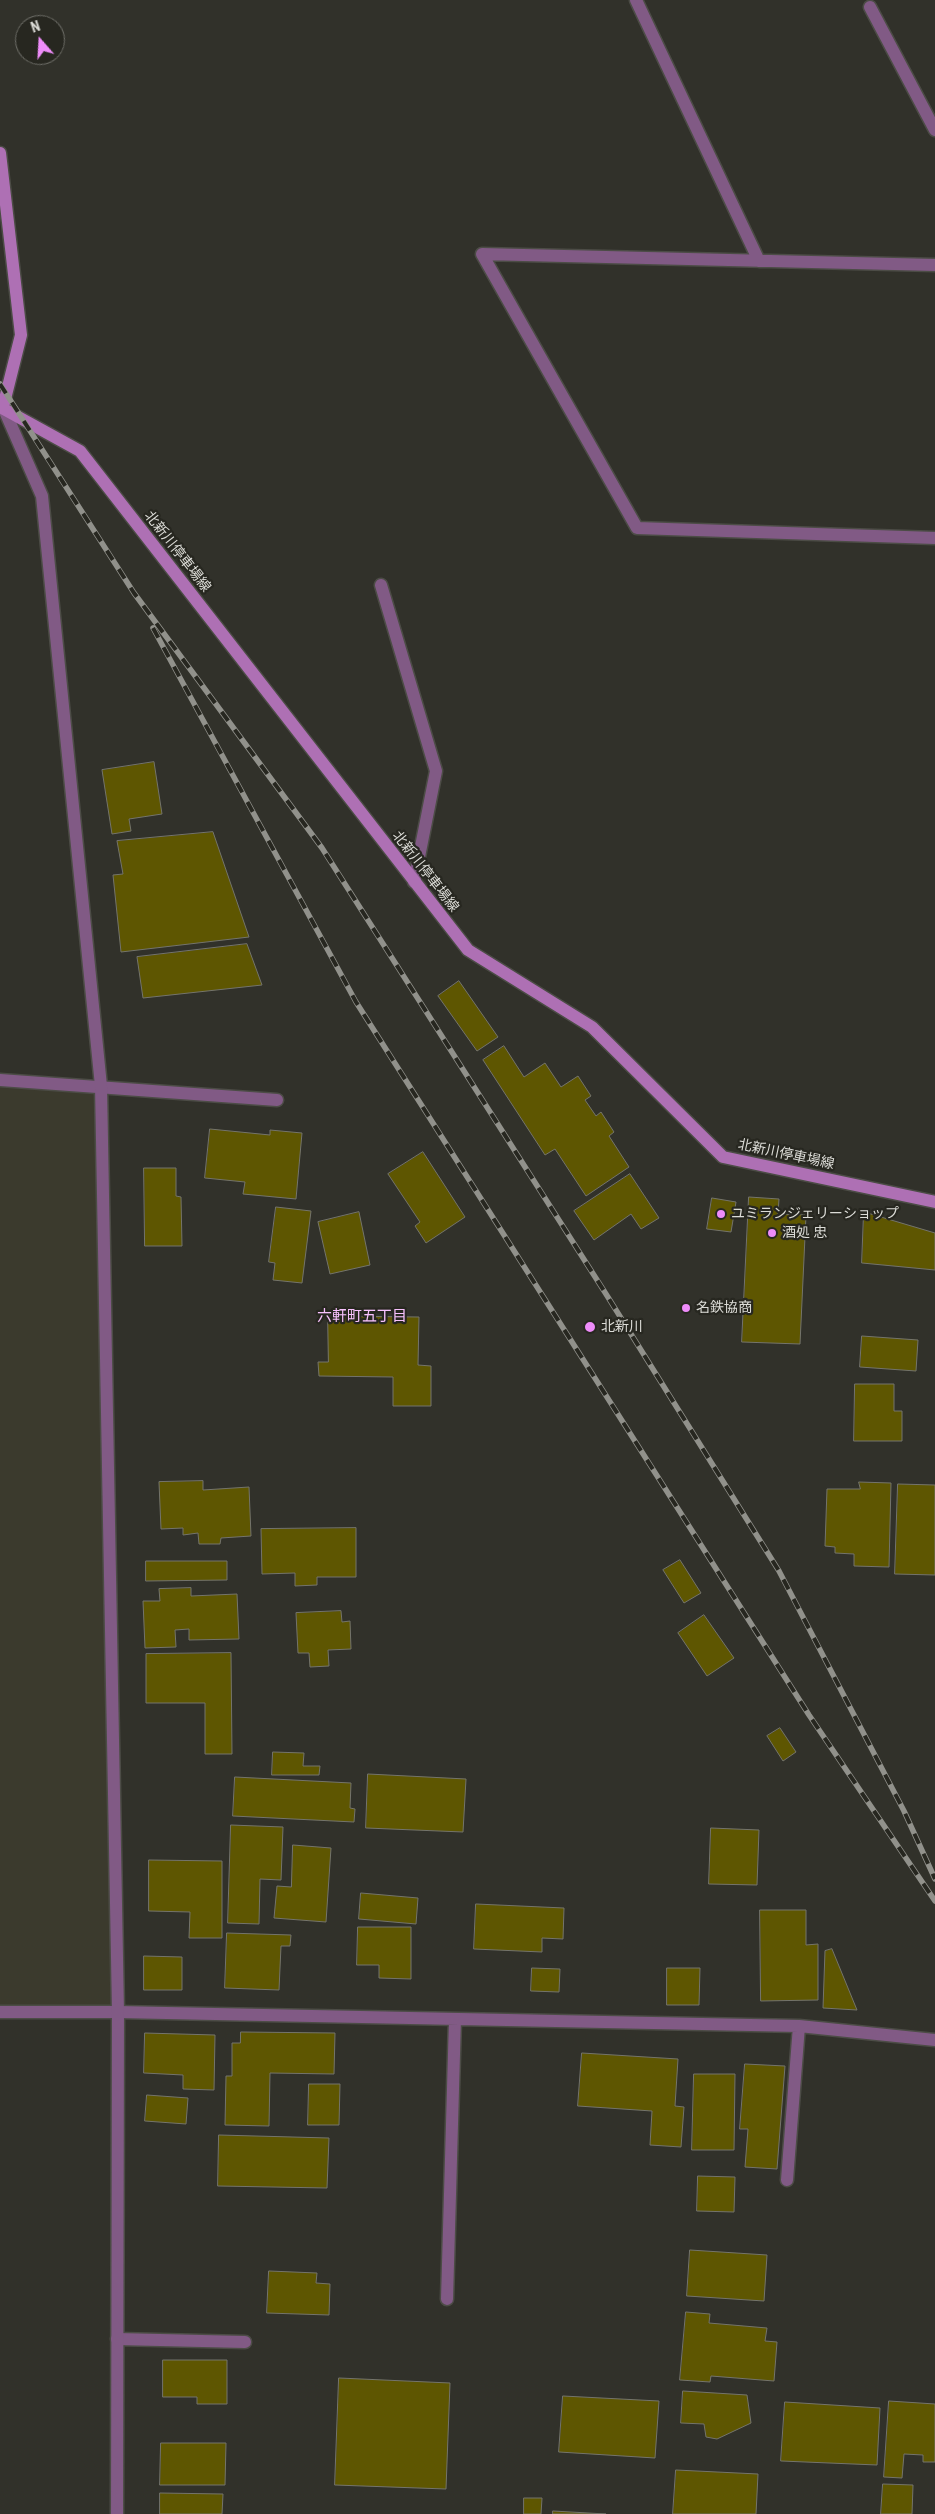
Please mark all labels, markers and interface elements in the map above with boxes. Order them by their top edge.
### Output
north arrow [15,15,65,65]
text: N [29,18,42,36]
street label: 北新川停車場線 [140,508,214,596]
street label: 北新川停車場線 [388,828,462,916]
street label: 北新川停車場線 [736,1137,836,1173]
place label: ユミランジェリーショップ [731,1206,899,1222]
marker: ユミランジェリーショップ [715,1208,727,1220]
place label: 酒処 忠 [782,1225,827,1241]
marker: 酒処 忠 [766,1227,778,1239]
place label: 名鉄協商 [696,1300,752,1316]
marker: 名鉄協商 [680,1302,692,1314]
district label: 六軒町五丁目 [317,1308,407,1326]
place label: 北新川 [601,1319,643,1335]
marker: 北新川 [583,1320,597,1334]

